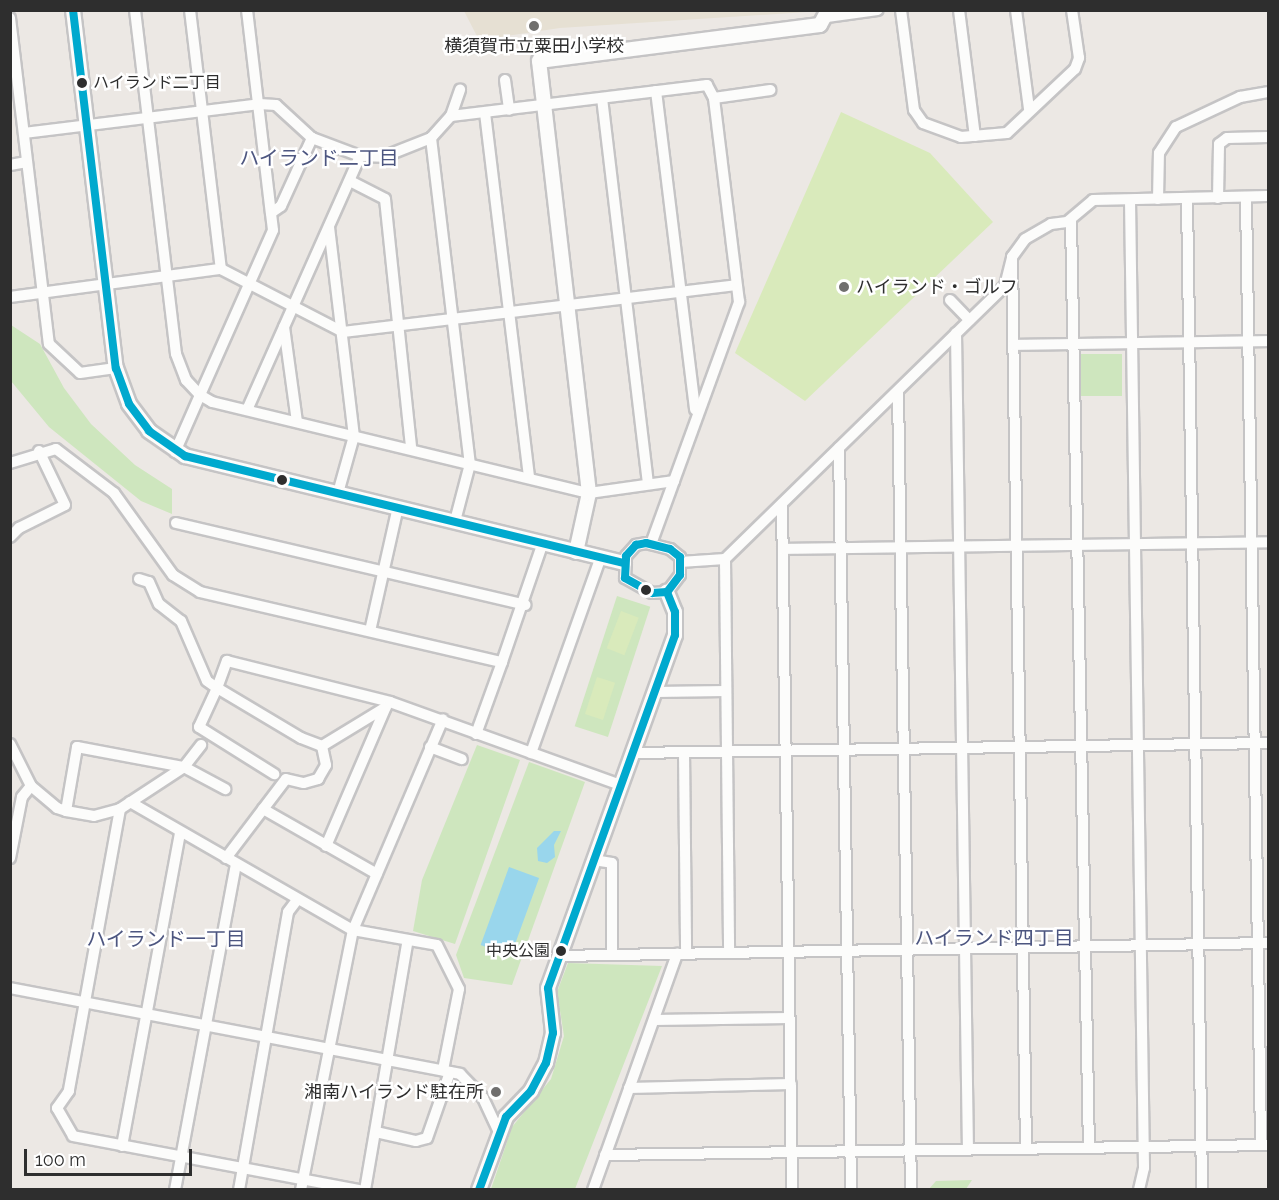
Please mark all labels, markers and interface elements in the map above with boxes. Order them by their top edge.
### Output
marker: 横須賀市立粟田小学校 [527,19,541,33]
place label: 横須賀市立粟田小学校 [444,35,624,57]
place label: ハイランド二丁目 [93,73,221,93]
marker: ハイランド二丁目 [76,77,88,89]
district label: ハイランド二丁目 [239,146,399,170]
place label: ハイランド・ゴルフ [856,276,1018,298]
marker: ハイランド・ゴルフ [837,280,851,294]
unlabelled marker [276,474,288,486]
unlabelled marker [640,584,652,596]
district label: ハイランド四丁目 [914,926,1074,950]
district label: ハイランド一丁目 [86,927,246,951]
place label: 中央公園 [486,941,550,961]
marker: 中央公園 [555,945,567,957]
place label: 湘南ハイランド駐在所 [304,1081,484,1103]
marker: 湘南ハイランド駐在所 [489,1085,503,1099]
scale bar [27,1137,195,1175]
text: 100 m [35,1149,86,1170]

